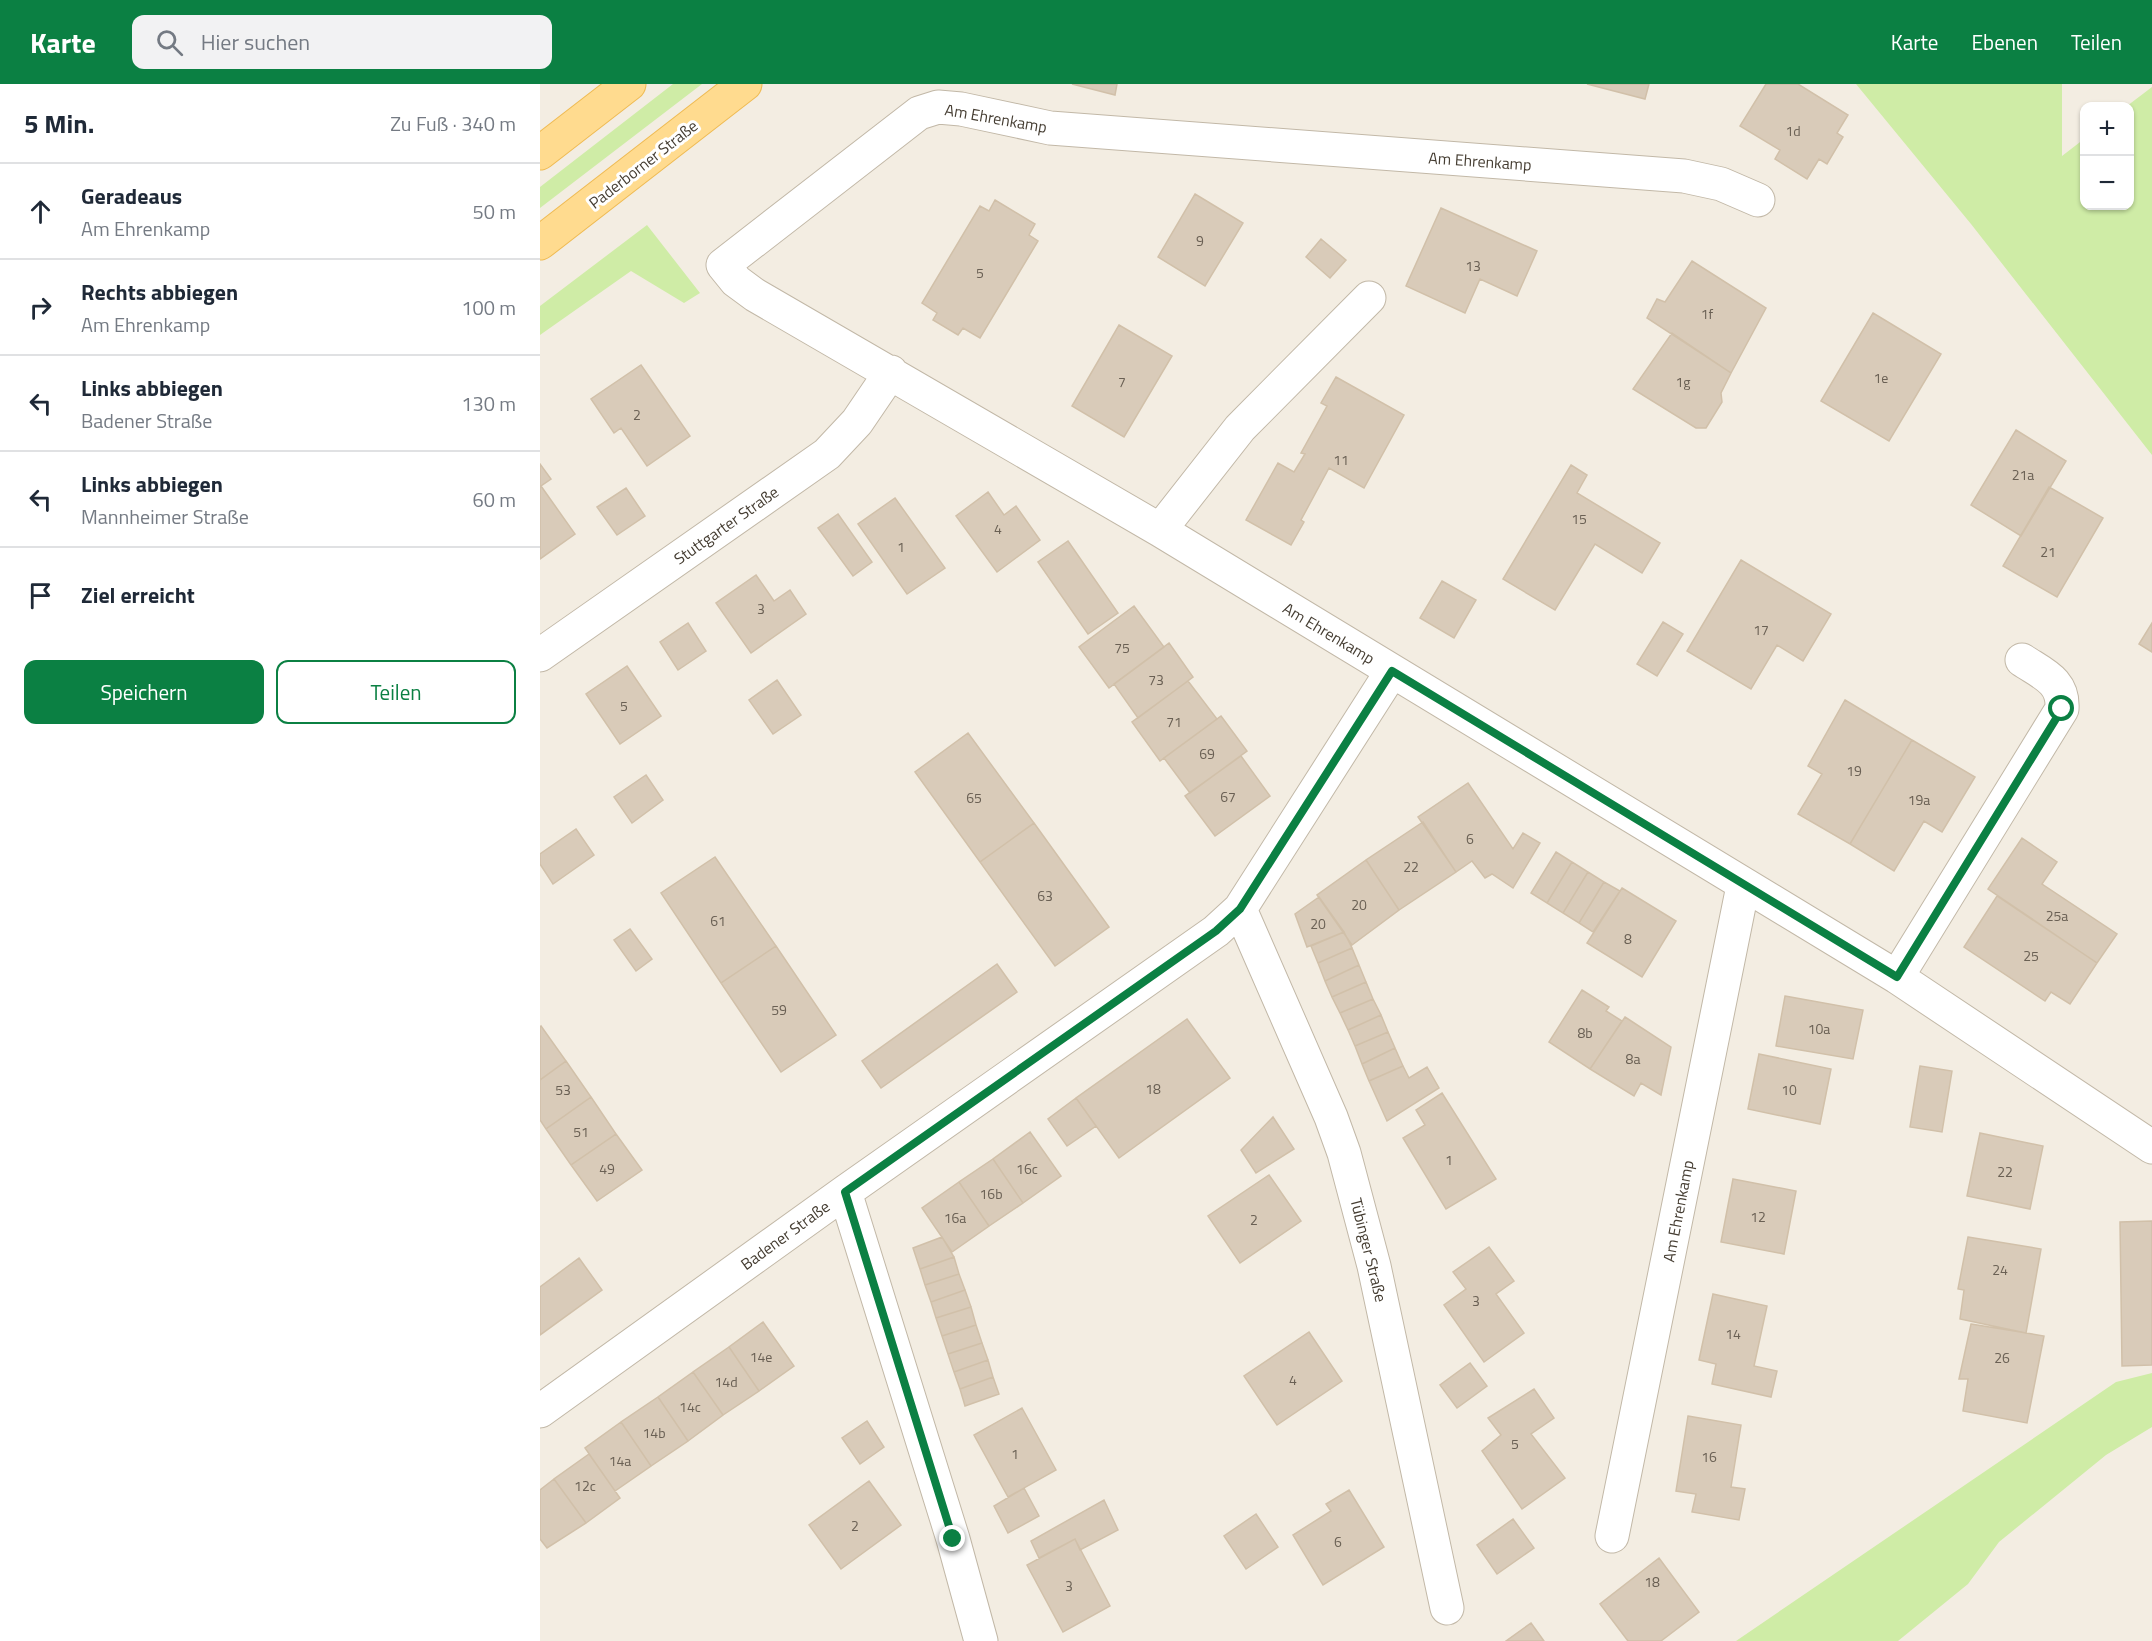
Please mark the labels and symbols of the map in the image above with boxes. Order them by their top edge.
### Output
street label: Am Ehrenkamp [943,97,1049,139]
street label: Paderborner Straße [583,114,703,214]
house number: 1d [1785,120,1801,141]
street label: Am Ehrenkamp [1428,145,1532,177]
house number: 9 [1196,230,1204,251]
house number: 13 [1465,255,1481,276]
house number: 5 [976,262,984,283]
house number: 1f [1701,303,1714,324]
house number: 1e [1874,367,1888,388]
house number: 7 [1118,371,1126,392]
house number: 1g [1675,371,1691,392]
house number: 2 [633,404,641,425]
house number: 11 [1333,449,1349,470]
house number: 21a [2012,464,2034,485]
street label: Stuttgarter Straße [669,480,783,570]
house number: 15 [1571,508,1587,529]
house number: 4 [994,518,1002,539]
house number: 1 [897,536,905,557]
house number: 21 [2040,541,2056,562]
street label: Am Ehrenkamp [1279,596,1379,670]
house number: 3 [757,598,765,619]
house number: 17 [1753,619,1769,640]
house number: 75 [1114,637,1130,658]
house number: 73 [1148,669,1164,690]
house number: 5 [620,695,628,716]
route start [2048,695,2074,721]
house number: 71 [1166,711,1182,732]
house number: 69 [1199,743,1215,764]
house number: 19 [1846,760,1862,781]
house number: 67 [1220,786,1236,807]
house number: 65 [966,787,982,808]
house number: 19a [1908,789,1930,810]
house number: 6 [1466,828,1474,849]
house number: 22 [1403,856,1419,877]
house number: 63 [1037,885,1053,906]
house number: 20 [1351,894,1367,915]
house number: 25a [2046,905,2068,926]
house number: 61 [710,910,726,931]
house number: 20 [1310,913,1326,934]
house number: 8 [1624,928,1632,949]
house number: 25 [2023,945,2039,966]
house number: 59 [771,999,787,1020]
house number: 10a [1808,1018,1830,1039]
house number: 8b [1577,1022,1593,1043]
house number: 8a [1626,1048,1640,1069]
house number: 18 [1145,1078,1161,1099]
house number: 53 [555,1079,571,1100]
house number: 10 [1781,1079,1797,1100]
house number: 51 [573,1121,589,1142]
house number: 1 [1445,1149,1453,1170]
house number: 49 [599,1158,615,1179]
house number: 16c [1016,1158,1038,1179]
street label: Am Ehrenkamp [1656,1158,1700,1264]
house number: 22 [1997,1161,2013,1182]
house number: 16b [979,1183,1003,1204]
street label: Badener Straße [735,1194,835,1276]
street label: Tübinger Straße [1344,1195,1394,1305]
house number: 12 [1750,1206,1766,1227]
house number: 16a [944,1207,966,1228]
house number: 2 [1250,1209,1258,1230]
house number: 24 [1992,1259,2008,1280]
house number: 3 [1472,1290,1480,1311]
house number: 14 [1725,1323,1741,1344]
house number: 14e [750,1346,772,1367]
house number: 26 [1994,1347,2010,1368]
house number: 4 [1289,1369,1297,1390]
house number: 14d [714,1371,738,1392]
house number: 14c [679,1396,701,1417]
house number: 14b [642,1422,666,1443]
house number: 5 [1511,1433,1519,1454]
house number: 1 [1011,1443,1019,1464]
house number: 16 [1701,1446,1717,1467]
house number: 14a [609,1450,631,1471]
house number: 12c [574,1475,596,1496]
house number: 2 [851,1515,859,1536]
route end [939,1525,965,1551]
house number: 6 [1334,1531,1342,1552]
house number: 18 [1644,1571,1660,1592]
house number: 3 [1065,1575,1073,1596]

